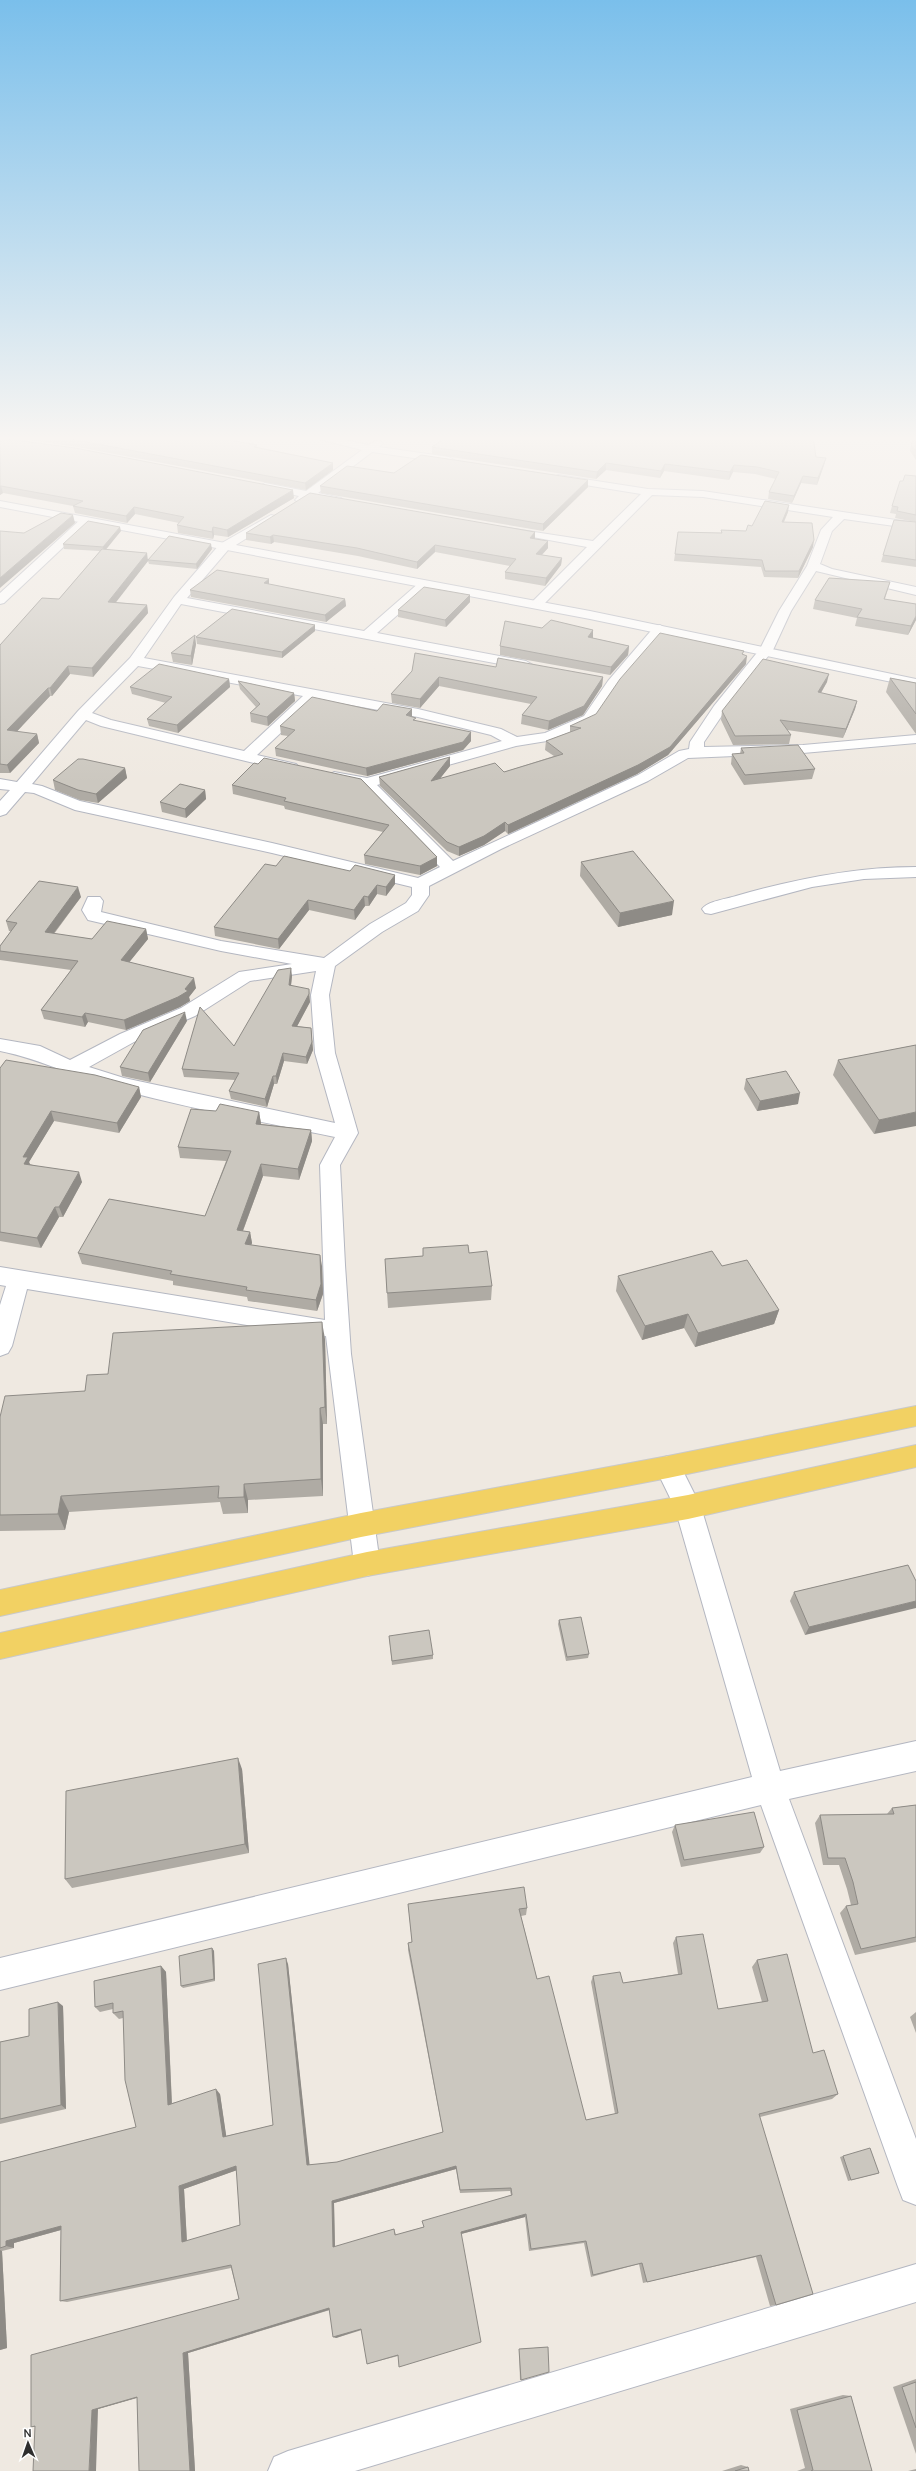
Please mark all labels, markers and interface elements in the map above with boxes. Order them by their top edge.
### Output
north arrow [8,2423,48,2463]
text: N [23,2425,32,2440]

